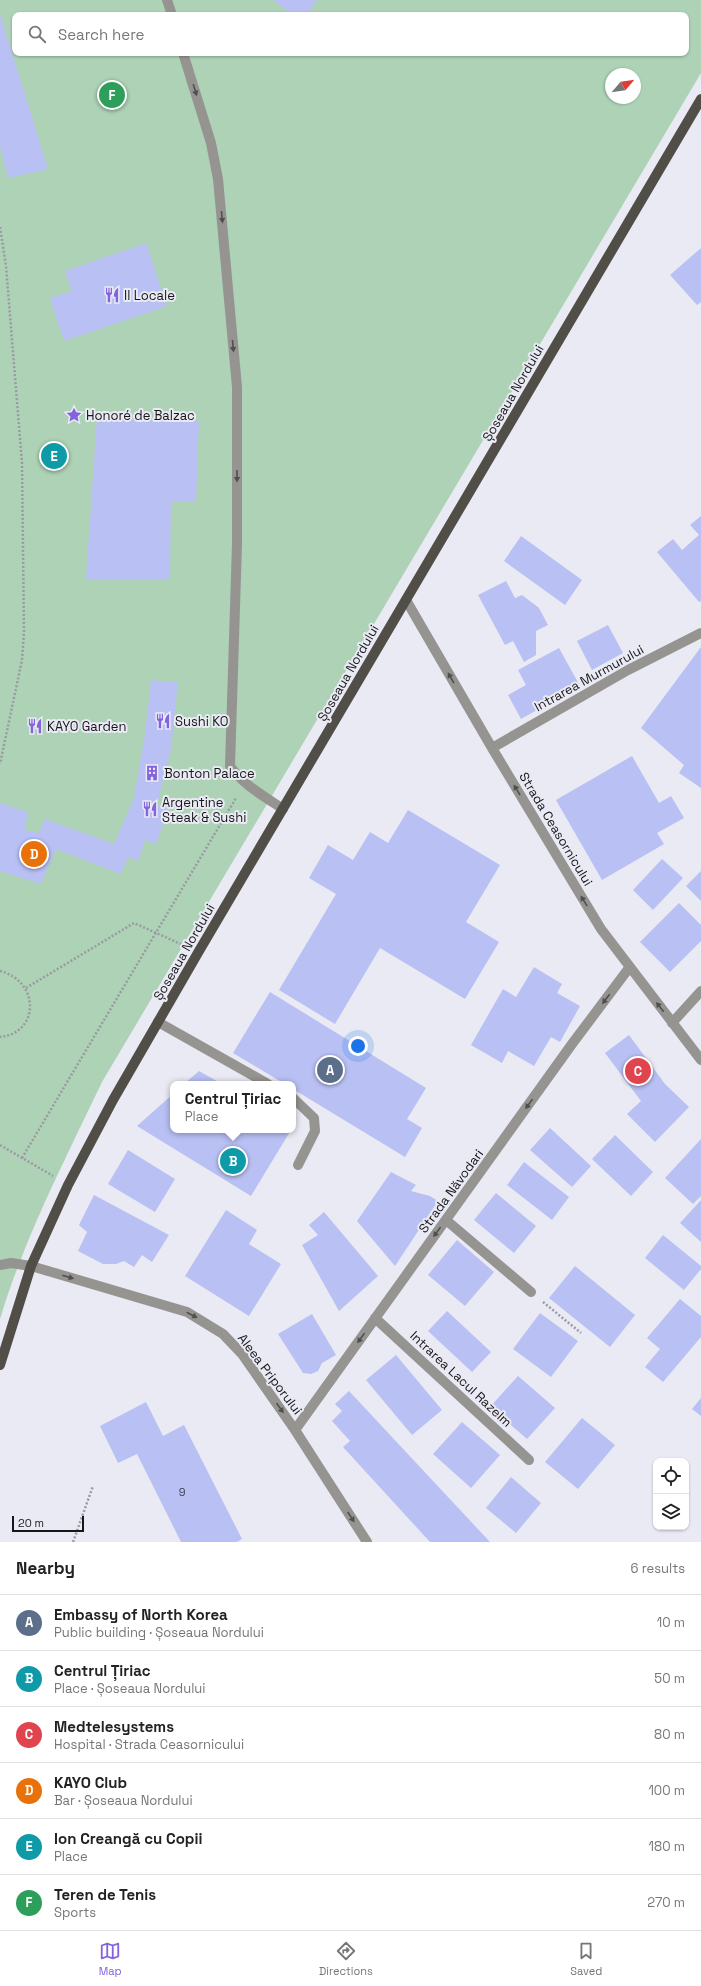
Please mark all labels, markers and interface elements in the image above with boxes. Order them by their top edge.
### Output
search box [12,12,689,56]
icon: search [26,23,48,45]
text: Search here [58,25,144,44]
north arrow [605,68,641,104]
pin: F [99,80,125,110]
one-way arrow [192,85,198,97]
one-way arrow [218,211,225,223]
restaurant icon: Il Locale [103,286,121,304]
place label: Il Locale [124,287,175,304]
one-way arrow [230,340,237,352]
street label: Șoseaua Nordului [478,342,548,444]
place icon: Honoré de Balzac [65,406,83,424]
place label: Honoré de Balzac [86,407,195,424]
pin: E [41,441,67,471]
one-way arrow [234,470,240,483]
street label: Șoseaua Nordului [313,622,383,724]
street label: Intrarea Murmurului [531,641,647,715]
one-way arrow [447,672,454,684]
restaurant icon: Sushi KO [154,712,172,730]
place label: Sushi KO [175,713,229,730]
restaurant icon: KAYO Garden [26,717,44,735]
place label: KAYO Garden [47,718,127,735]
building icon: Bonton Palace [143,764,161,782]
place label: Bonton Palace [164,765,255,782]
street label: Strada Ceasornicului [515,769,597,889]
one-way arrow [513,784,520,796]
place label: Argentine Steak & Sushi [162,794,246,826]
restaurant icon: Argentine Steak & Sushi [141,800,159,818]
pin: D [21,839,47,869]
one-way arrow [581,895,588,907]
street label: Șoseaua Nordului [149,901,219,1003]
one-way arrow [602,993,610,1004]
one-way arrow [656,1001,664,1012]
your location [348,1036,368,1056]
pin: A [317,1055,343,1085]
pin: C [625,1056,651,1086]
popup [170,1081,296,1133]
text: Centrul Țiriac [185,1089,281,1108]
one-way arrow [525,1098,534,1109]
text: Place [185,1108,218,1125]
pin: B [220,1146,246,1176]
street label: Strada Năvodari [415,1146,487,1236]
one-way arrow [433,1227,441,1237]
one-way arrow [62,1275,74,1281]
one-way arrow [187,1311,198,1318]
street label: Intrarea Lacul Razelm [406,1327,516,1431]
street label: Aleea Priporului [234,1330,306,1418]
one-way arrow [357,1332,365,1343]
one-way arrow [276,1403,284,1414]
map controls [653,1458,689,1530]
button: locate [653,1458,689,1494]
house number: 9 [179,1485,186,1499]
button: layers [653,1494,689,1530]
one-way arrow [347,1512,355,1522]
scale bar [12,1514,84,1533]
text: 20 m [18,1516,44,1530]
text: Nearby [16,1557,75,1579]
text: 6 results [631,1560,685,1577]
text: Embassy of North Korea [54,1605,228,1624]
text: A [25,1614,33,1631]
text: 10 m [657,1614,685,1631]
text: Public building · Șoseaua Nordului [54,1624,264,1641]
text: Centrul Țiriac [54,1661,151,1680]
text: B [25,1670,33,1687]
text: 50 m [654,1670,685,1687]
text: Place · Șoseaua Nordului [54,1680,206,1697]
text: Medtelesystems [54,1717,174,1736]
text: C [25,1726,33,1743]
text: 80 m [654,1726,685,1743]
text: Hospital · Strada Ceasornicului [54,1736,244,1753]
text: KAYO Club [54,1773,127,1792]
text: D [25,1782,33,1799]
text: 100 m [648,1782,685,1799]
text: Bar · Șoseaua Nordului [54,1792,193,1809]
text: Ion Creangă cu Copii [54,1829,202,1848]
text: E [25,1838,33,1855]
text: 180 m [649,1838,685,1855]
text: Place [54,1848,88,1865]
text: Teren de Tenis [54,1885,156,1904]
text: F [26,1894,32,1911]
text: 270 m [647,1894,685,1911]
text: Sports [54,1904,96,1921]
tab: Map [99,1940,122,1978]
tab: Directions [319,1940,373,1978]
tab: Saved [570,1940,602,1978]

